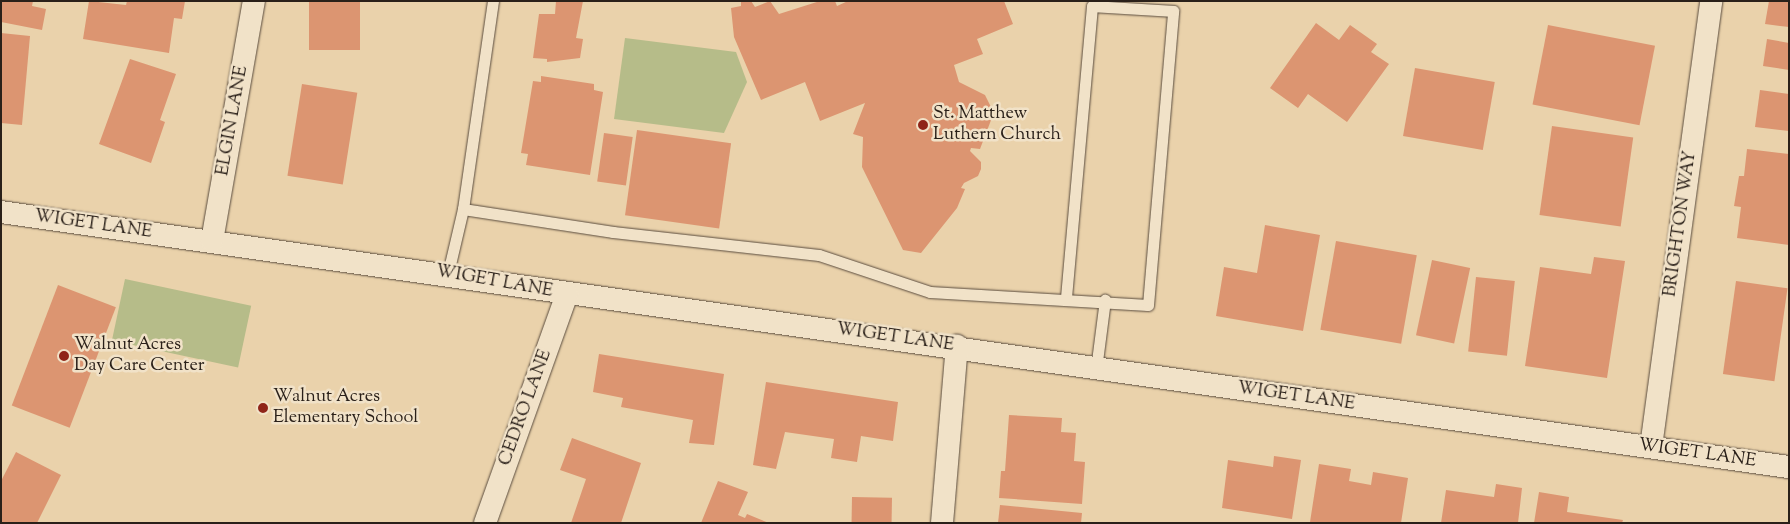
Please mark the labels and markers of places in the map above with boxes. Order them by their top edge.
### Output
place label: St. Matthew Luthern Church [933,104,1061,146]
marker: St. Matthew Luthern Church [917,119,929,131]
place label: Walnut Acres Day Care Center [74,335,205,378]
marker: Walnut Acres Day Care Center [58,350,70,362]
place label: Walnut Acres Elementary School [273,387,418,429]
marker: Walnut Acres Elementary School [257,402,269,414]

